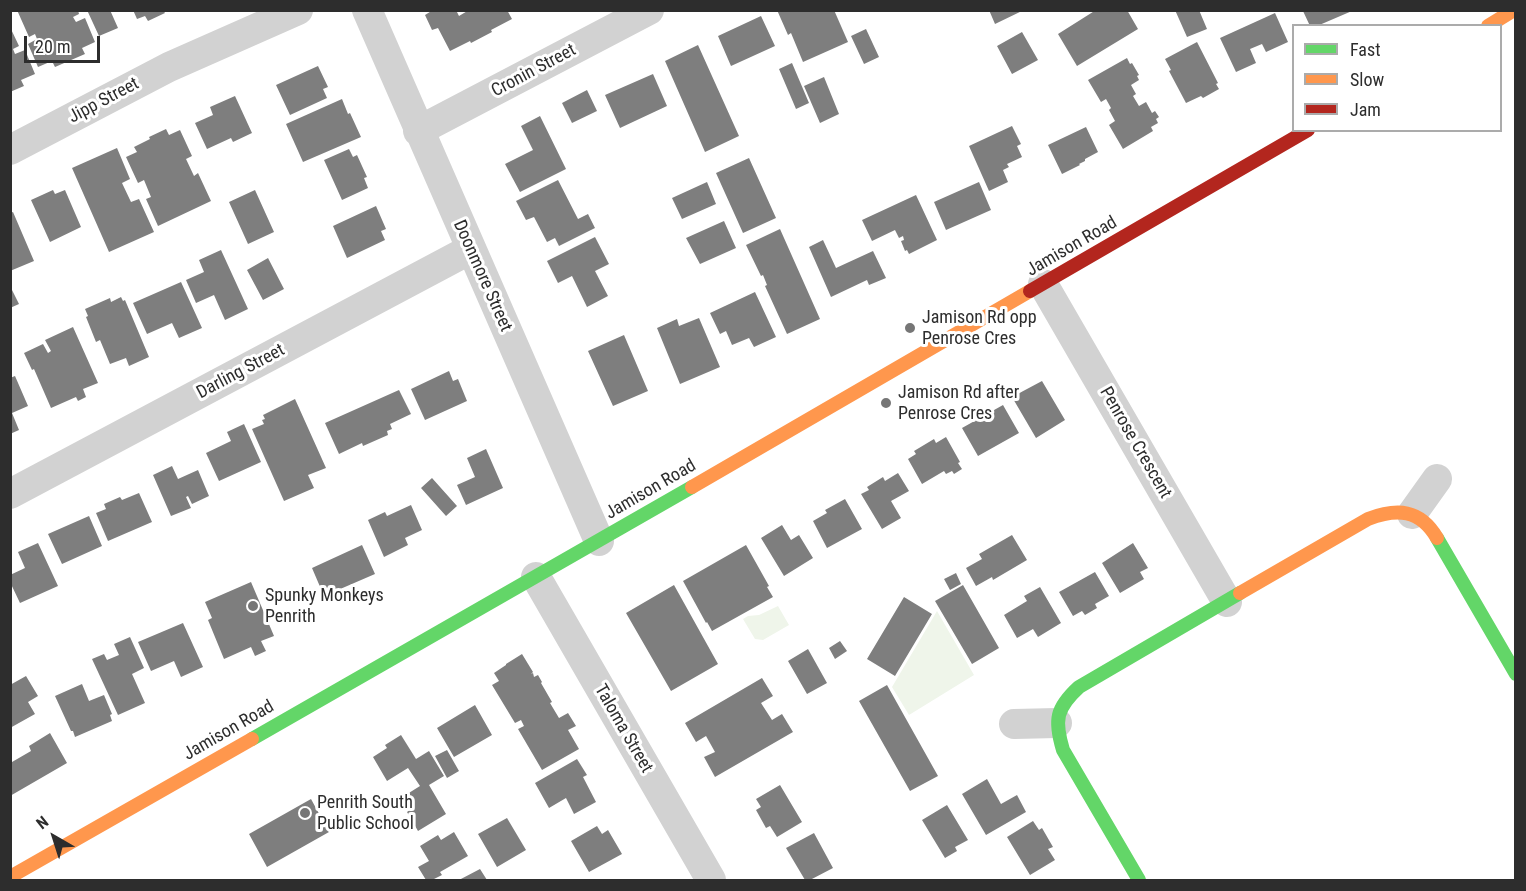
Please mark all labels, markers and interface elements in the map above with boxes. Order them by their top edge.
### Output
scale bar [27,24,104,62]
legend [1292,24,1502,132]
text: 20 m [35,36,70,57]
text: Fast [1350,39,1381,60]
street label: Cronin Street [488,40,580,102]
text: Slow [1350,69,1384,90]
street label: Jipp Street [65,73,143,129]
text: Jam [1350,99,1381,120]
street label: Jamison Road [1023,212,1121,282]
street label: Doonmore Street [448,217,516,335]
place label: Jamison Rd opp Penrose Cres [922,307,1037,350]
marker: Jamison Rd opp Penrose Cres [903,321,917,335]
street label: Darling Street [193,340,289,404]
place label: Jamison Rd after Penrose Cres [898,382,1019,424]
street label: Penrose Crescent [1094,383,1176,503]
marker: Jamison Rd after Penrose Cres [879,396,893,410]
street label: Jamison Road [602,455,700,525]
place label: Spunky Monkeys Penrith [265,585,384,628]
marker: Spunky Monkeys Penrith [246,599,260,613]
street label: Taloma Street [589,681,657,777]
street label: Jamison Road [180,696,278,766]
place label: Penrith South Public School [317,792,414,834]
marker: Penrith South Public School [298,806,312,820]
north arrow [24,807,84,867]
text: N [33,812,52,833]

